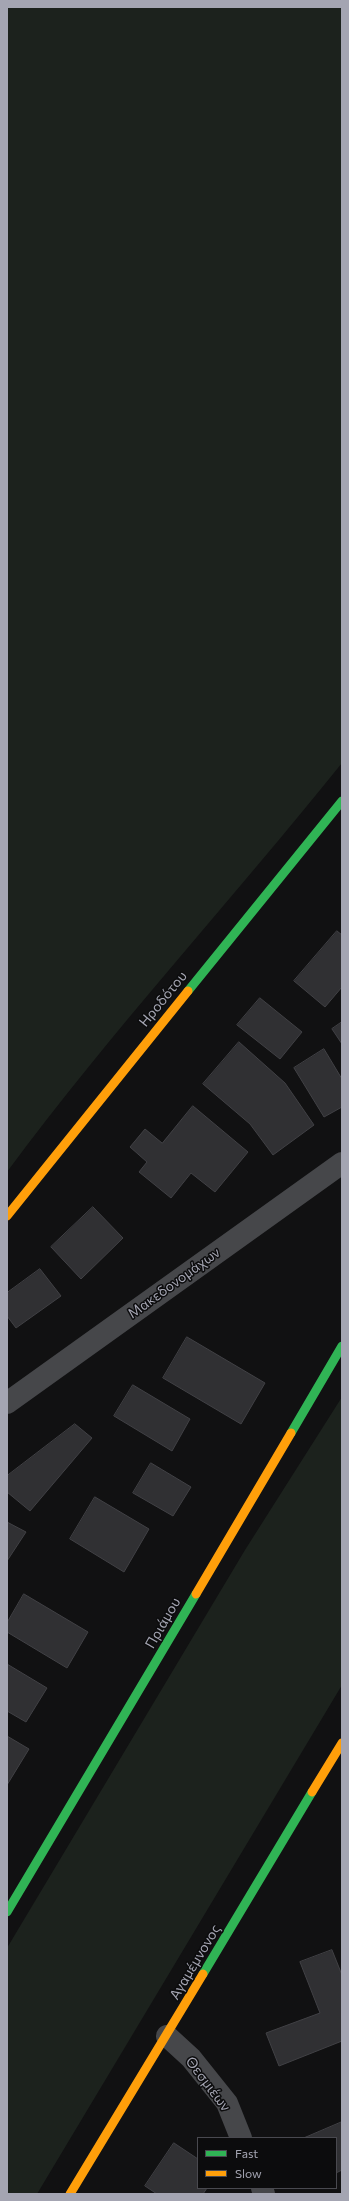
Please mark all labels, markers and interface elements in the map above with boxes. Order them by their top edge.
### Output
street label: Ηροδότου [135,968,191,1030]
street label: Μακεδονομάχων [125,1244,223,1322]
street label: Πριάμου [142,1595,184,1651]
street label: Αγαμέμνονος [166,1921,224,2003]
street label: Θεσμιέων [182,2053,234,2115]
legend [197,2137,337,2189]
text: Fast [235,2146,258,2160]
text: Slow [235,2166,262,2180]

